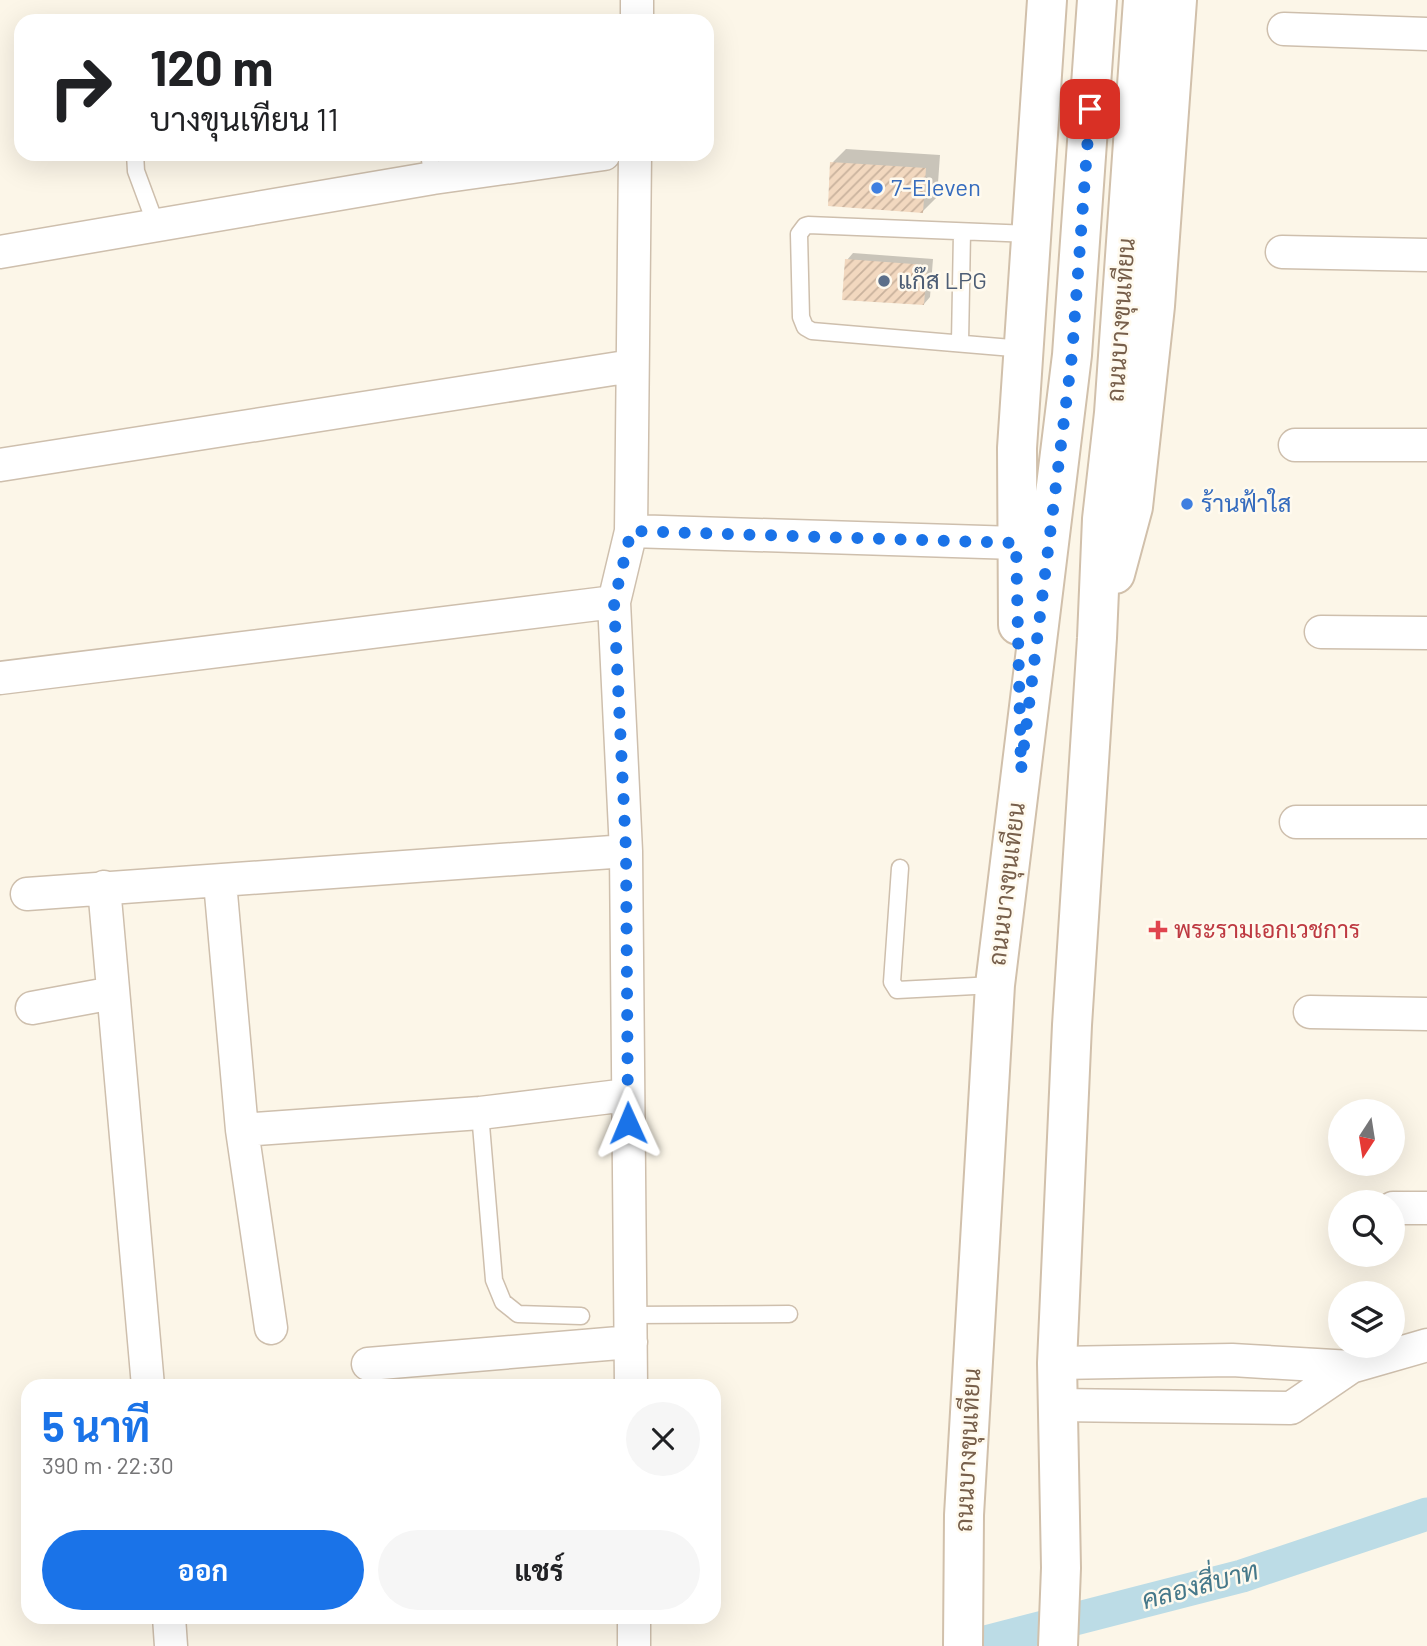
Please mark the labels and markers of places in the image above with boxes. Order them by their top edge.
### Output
pin [1060,79,1120,139]
place label: 7-Eleven [891,172,981,201]
marker: 7-Eleven [869,180,885,196]
place label: แก๊ส LPG [898,265,987,294]
marker: แก๊ส LPG [876,273,892,289]
place label: ร้านฟ้าใส [1201,488,1291,517]
marker: ร้านฟ้าใส [1179,496,1195,512]
place label: พระรามเอกเวชการ [1174,914,1360,943]
marker: พระรามเอกเวชการ [1148,920,1168,940]

